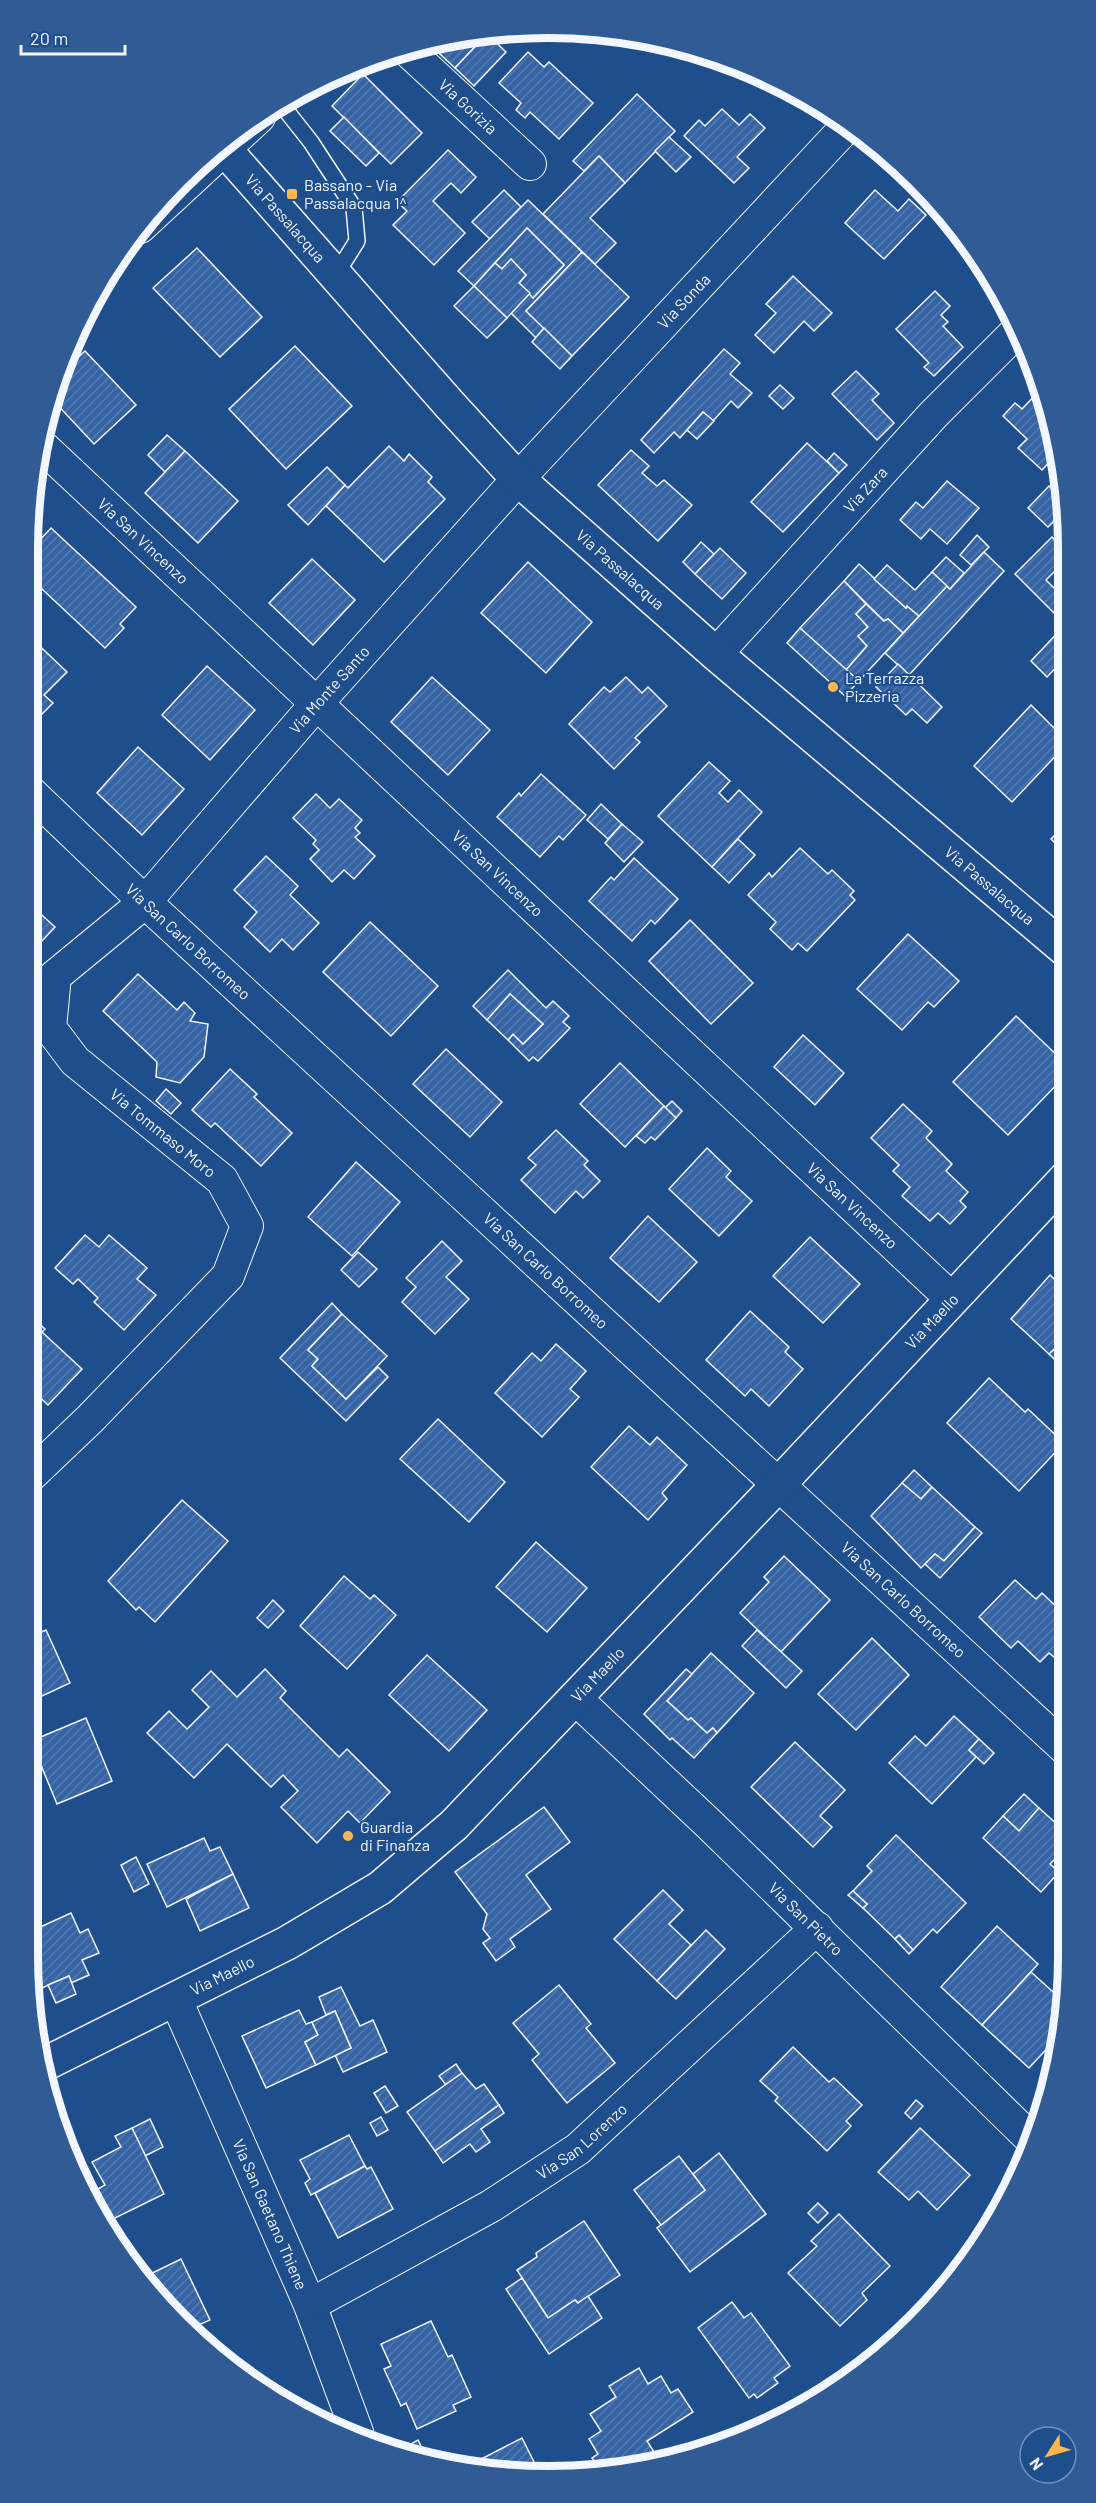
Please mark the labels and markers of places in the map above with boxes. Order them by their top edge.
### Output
place label: Bassano - Via Passalacqua 1^ [304,175,407,212]
marker: Bassano - Via Passalacqua 1^ [285,187,299,201]
place label: La Terrazza Pizzeria [845,668,924,705]
marker: La Terrazza Pizzeria [826,680,840,694]
place label: Guardia di Finanza [360,1817,430,1854]
marker: Guardia di Finanza [341,1829,355,1843]

